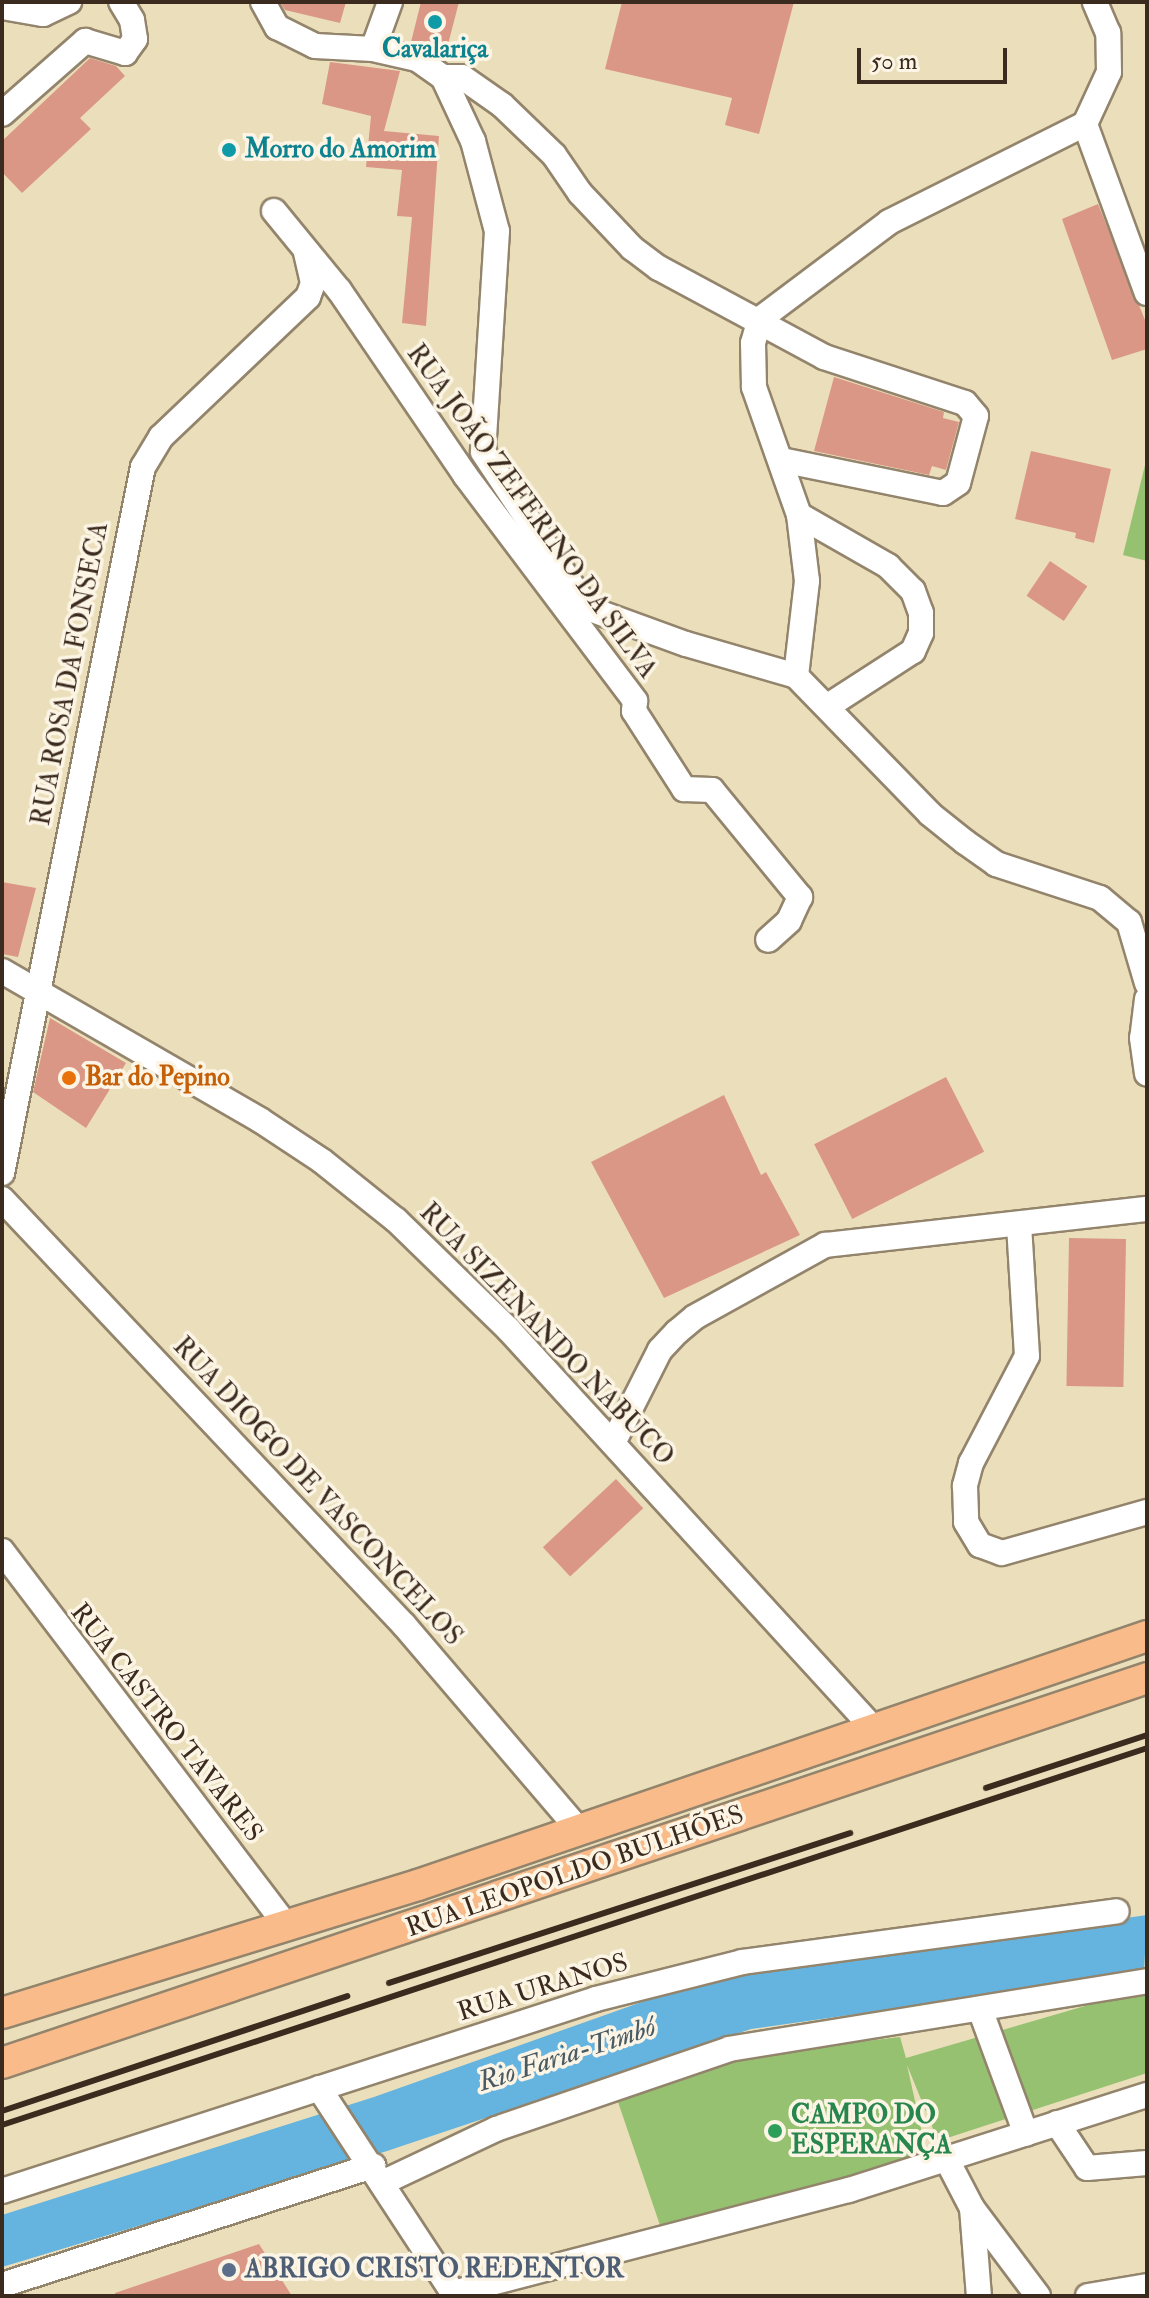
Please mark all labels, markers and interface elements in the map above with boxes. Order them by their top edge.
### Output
marker: Cavalariça [426,13,444,31]
scale bar [861,32,1011,82]
place label: Cavalariça [382,34,488,66]
text: 50 m [871,46,917,77]
place label: Morro do Amorim [245,134,436,166]
marker: Morro do Amorim [220,141,238,159]
street label: RUA JOÃO ZEFERINO DA SILVA [399,339,663,685]
street label: RUA ROSA DA FONSECA [26,520,116,828]
place label: Bar do Pepino [85,1062,230,1094]
marker: Bar do Pepino [60,1069,78,1087]
street label: RUA SIZENANDO NABUCO [412,1197,680,1473]
street label: RUA DIOGO DE VASCONCELOS [166,1331,468,1653]
street label: RUA CASTRO TAVARES [63,1598,269,1848]
street label: RUA LEOPOLDO BULHÕES [402,1799,748,1945]
street label: RUA URANOS [454,1947,632,2029]
water label: Rio Faria-Timbó [474,2011,660,2099]
place label: CAMPO DO ESPERANÇA [791,2100,952,2162]
marker: CAMPO DO ESPERANÇA [766,2122,784,2140]
place label: ABRIGO CRISTO REDENTOR [245,2254,624,2286]
marker: ABRIGO CRISTO REDENTOR [220,2261,238,2279]

